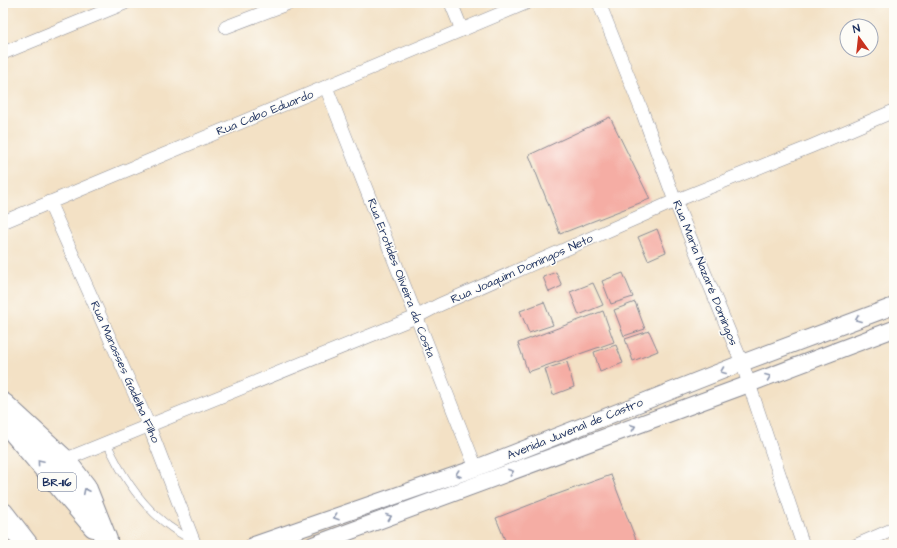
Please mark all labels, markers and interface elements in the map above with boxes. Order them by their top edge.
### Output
north arrow [839,18,879,58]
text: N [851,21,862,37]
street label: Rua Cabo Eduardo [214,86,316,140]
street label: Rua Erotídes Oliveira da Costa [363,196,439,360]
street label: Rua Maria Nazaré Domingos [667,198,742,349]
street label: Rua Joaquim Domingos Neto [448,230,596,309]
street label: Rua Manasses Gadelha Filho [86,298,164,446]
one-way arrow [854,315,861,323]
one-way arrow [719,366,726,374]
one-way arrow [764,373,771,381]
street label: Avenida Juvenal de Castro [504,394,646,464]
one-way arrow [629,423,636,431]
one-way arrow [37,459,44,466]
one-way arrow [507,468,514,476]
one-way arrow [455,469,462,478]
road number: BR-116 [38,473,76,491]
one-way arrow [83,488,91,495]
one-way arrow [332,512,339,520]
one-way arrow [386,513,393,522]

